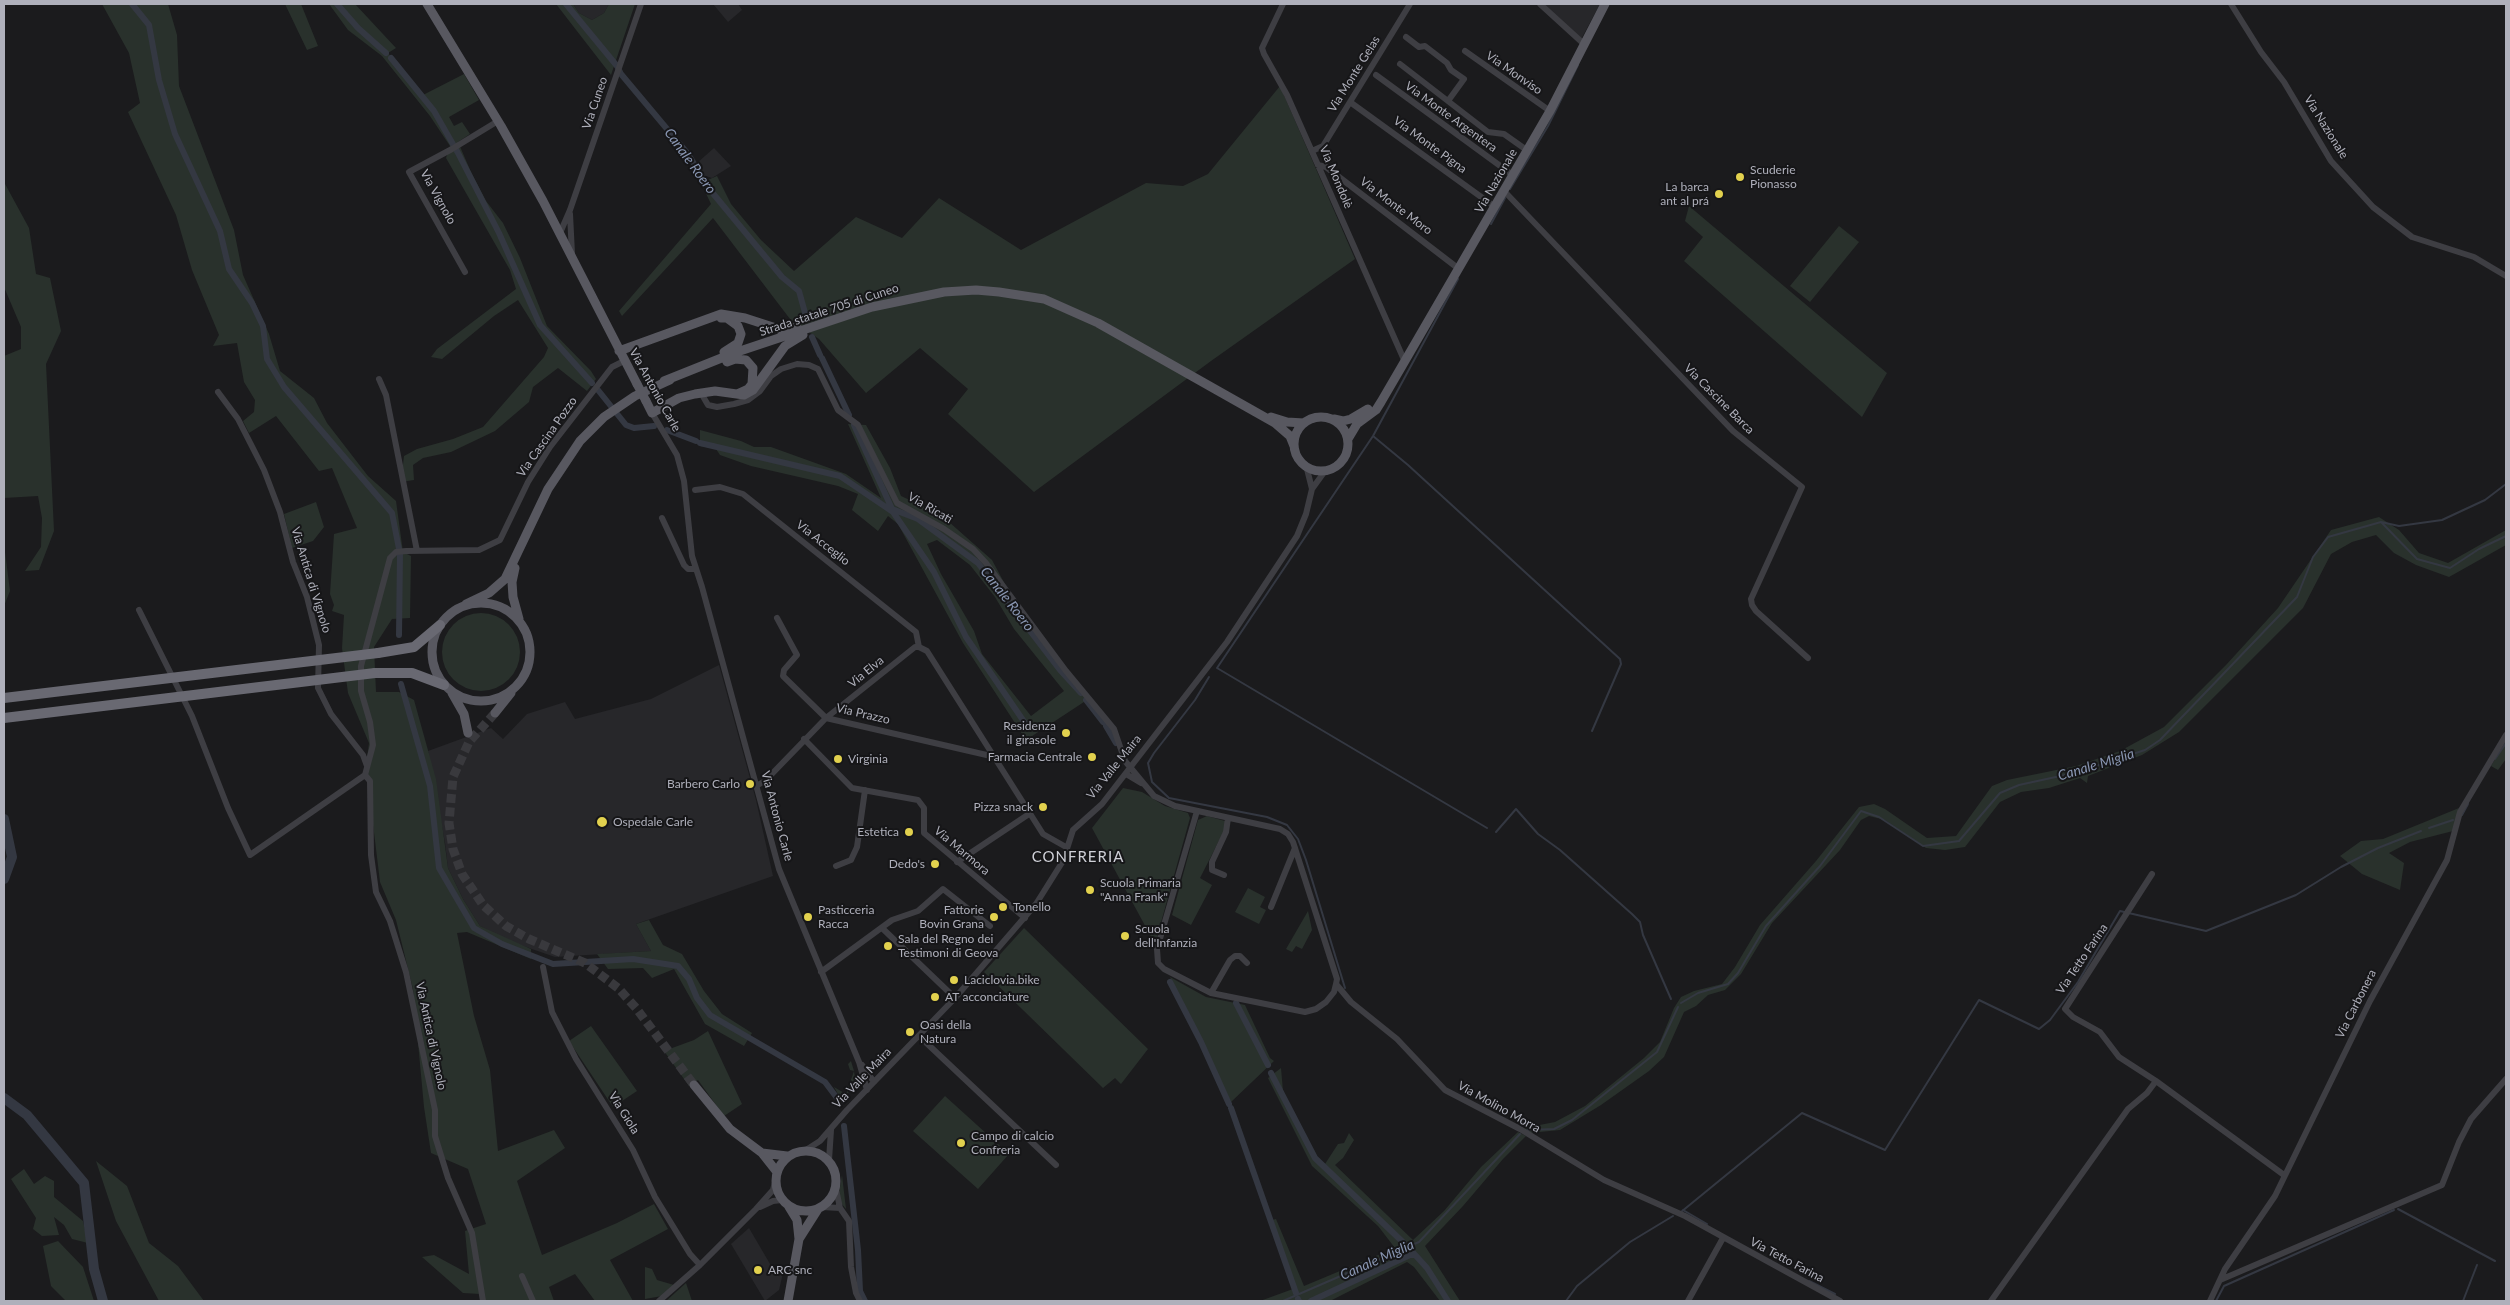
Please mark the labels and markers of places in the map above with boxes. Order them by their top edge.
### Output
place label: Scuderie Pionasso [1750,163,1797,191]
marker: Scuderie Pionasso [1734,171,1746,183]
place label: La barca ant al prá [1660,180,1709,208]
marker: La barca ant al prá [1713,188,1725,200]
place label: Residenza il girasole [1003,719,1056,747]
marker: Residenza il girasole [1060,727,1072,739]
place label: Farmacia Centrale [988,750,1082,764]
marker: Farmacia Centrale [1086,751,1098,763]
place label: Virginia [848,752,888,766]
marker: Virginia [832,753,844,765]
place label: Barbero Carlo [667,777,740,791]
marker: Barbero Carlo [744,778,756,790]
place label: Pizza snack [973,800,1033,814]
marker: Pizza snack [1037,801,1049,813]
marker: Ospedale Carle [595,815,609,829]
place label: Ospedale Carle [613,815,693,829]
place label: Estetica [857,825,899,839]
marker: Estetica [903,826,915,838]
place label: Dedo's [889,857,925,871]
marker: Dedo's [929,858,941,870]
place label: Scuola Primaria "Anna Frank" [1100,876,1181,904]
marker: Scuola Primaria "Anna Frank" [1084,884,1096,896]
place label: Tonello [1013,900,1051,914]
marker: Tonello [997,901,1009,913]
place label: Pasticceria Racca [818,903,874,931]
place label: Fattorie Bovin Grana [919,903,984,931]
marker: Pasticceria Racca [802,911,814,923]
marker: Fattorie Bovin Grana [988,911,1000,923]
place label: Scuola dell'Infanzia [1135,922,1197,950]
marker: Scuola dell'Infanzia [1119,930,1131,942]
place label: Sala del Regno dei Testimoni di Geova [898,932,998,960]
marker: Sala del Regno dei Testimoni di Geova [882,940,894,952]
place label: Laciclovia.bike [964,973,1039,987]
marker: Laciclovia.bike [948,974,960,986]
place label: AT acconciature [945,990,1029,1004]
marker: AT acconciature [929,991,941,1003]
place label: Oasi della Natura [920,1018,971,1046]
marker: Oasi della Natura [904,1026,916,1038]
place label: Campo di calcio Confreria [971,1129,1054,1157]
marker: Campo di calcio Confreria [955,1137,967,1149]
place label: ARC snc [768,1263,812,1277]
marker: ARC snc [752,1264,764,1276]

